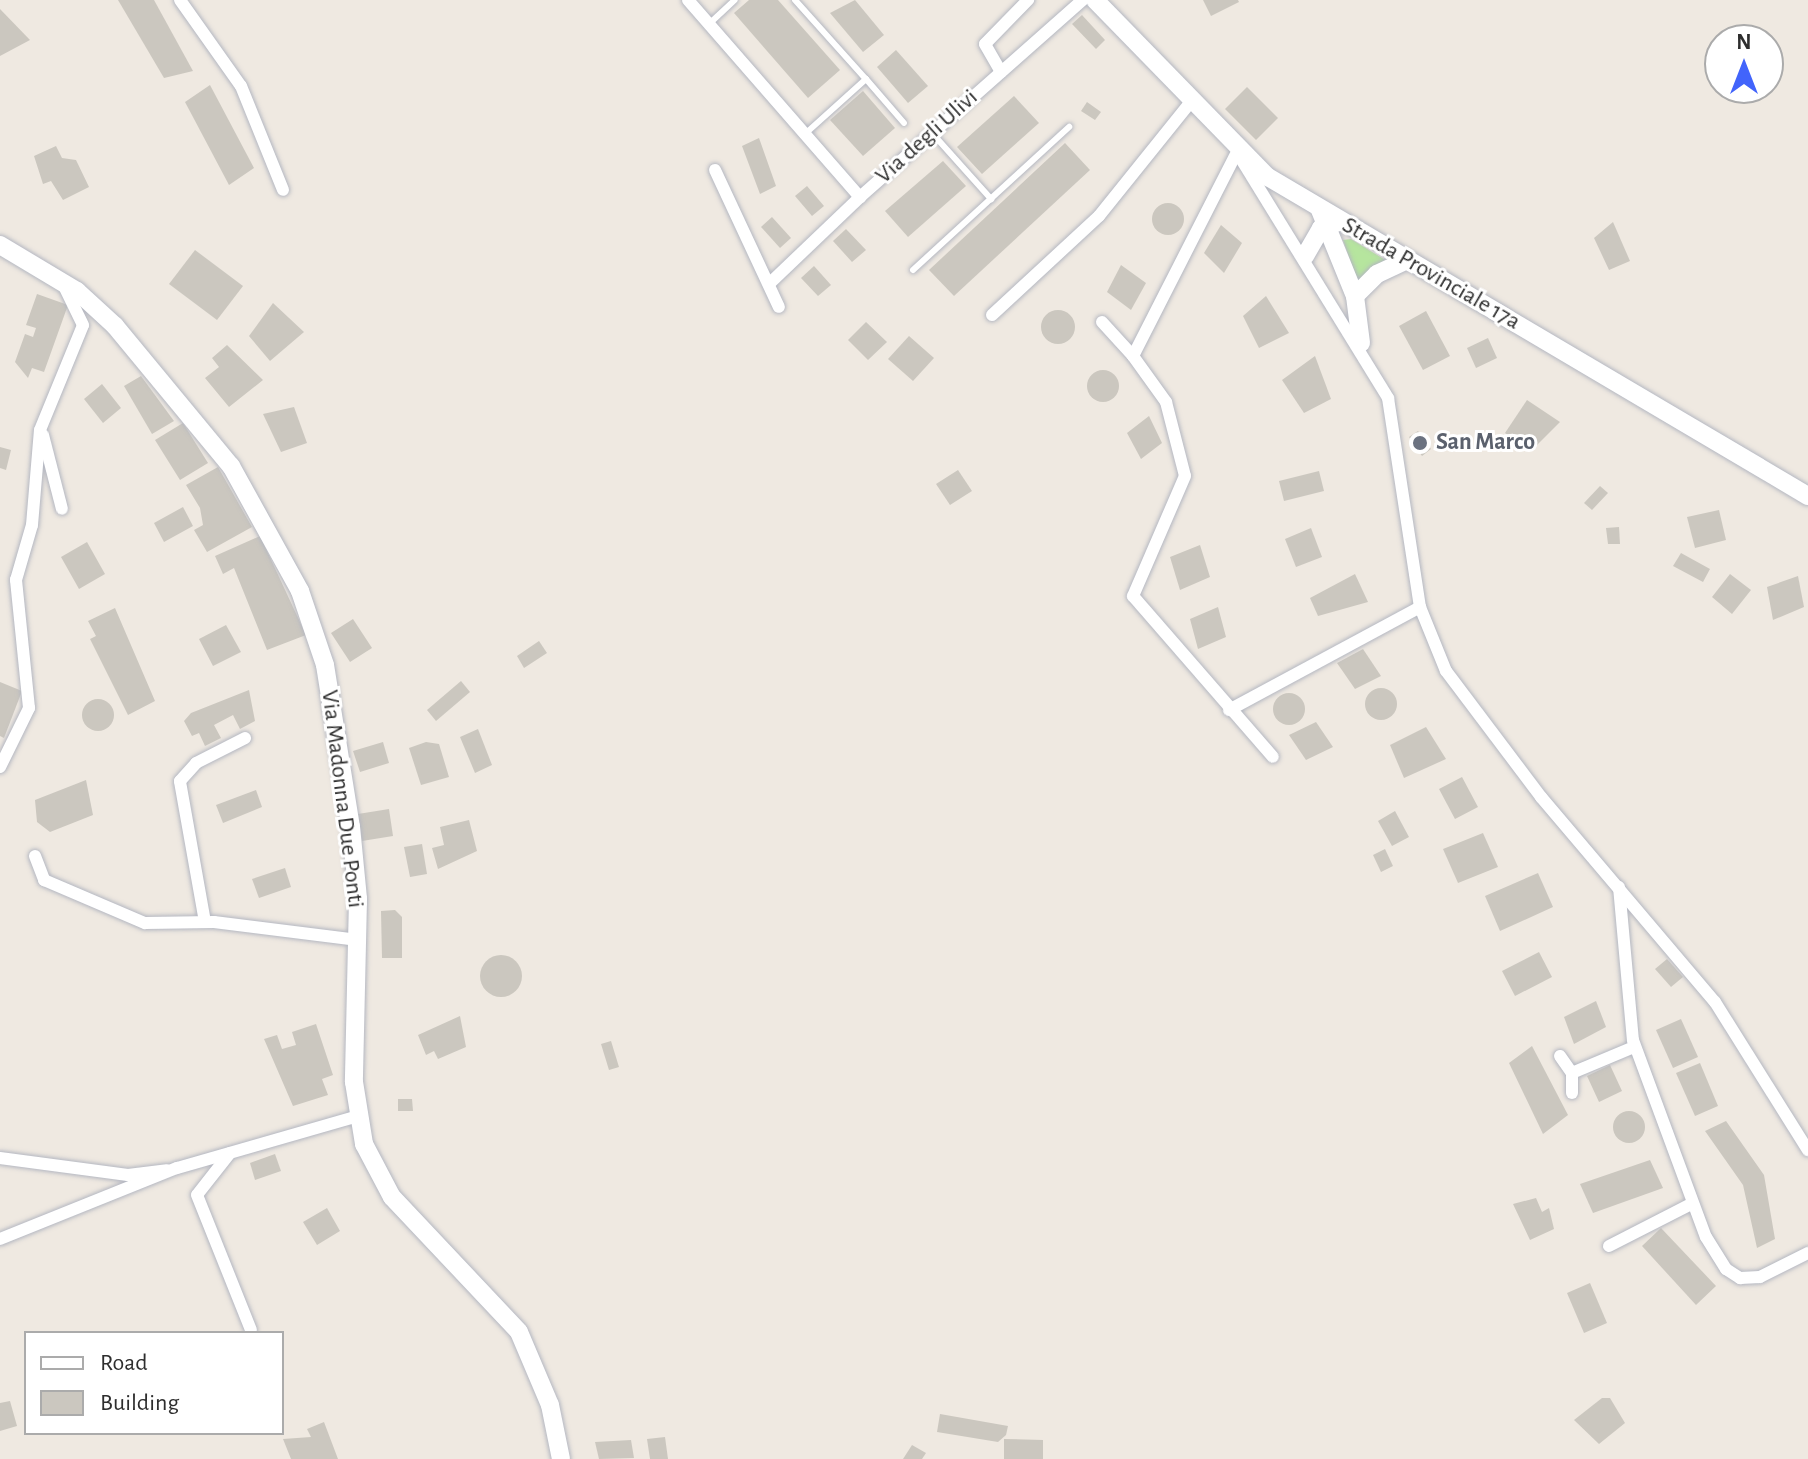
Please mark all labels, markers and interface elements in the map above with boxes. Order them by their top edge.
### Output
north arrow [1704,24,1784,104]
text: N [1736,31,1752,53]
street label: Via degli Ulivi [870,84,984,190]
street label: Strada Provinciale 17a [1337,211,1525,337]
place label: San Marco [1436,429,1535,457]
marker: San Marco [1411,434,1429,452]
street label: Via Madonna Due Ponti [314,688,370,910]
legend [24,1331,284,1435]
text: Road [100,1351,148,1375]
text: Building [100,1391,179,1415]

